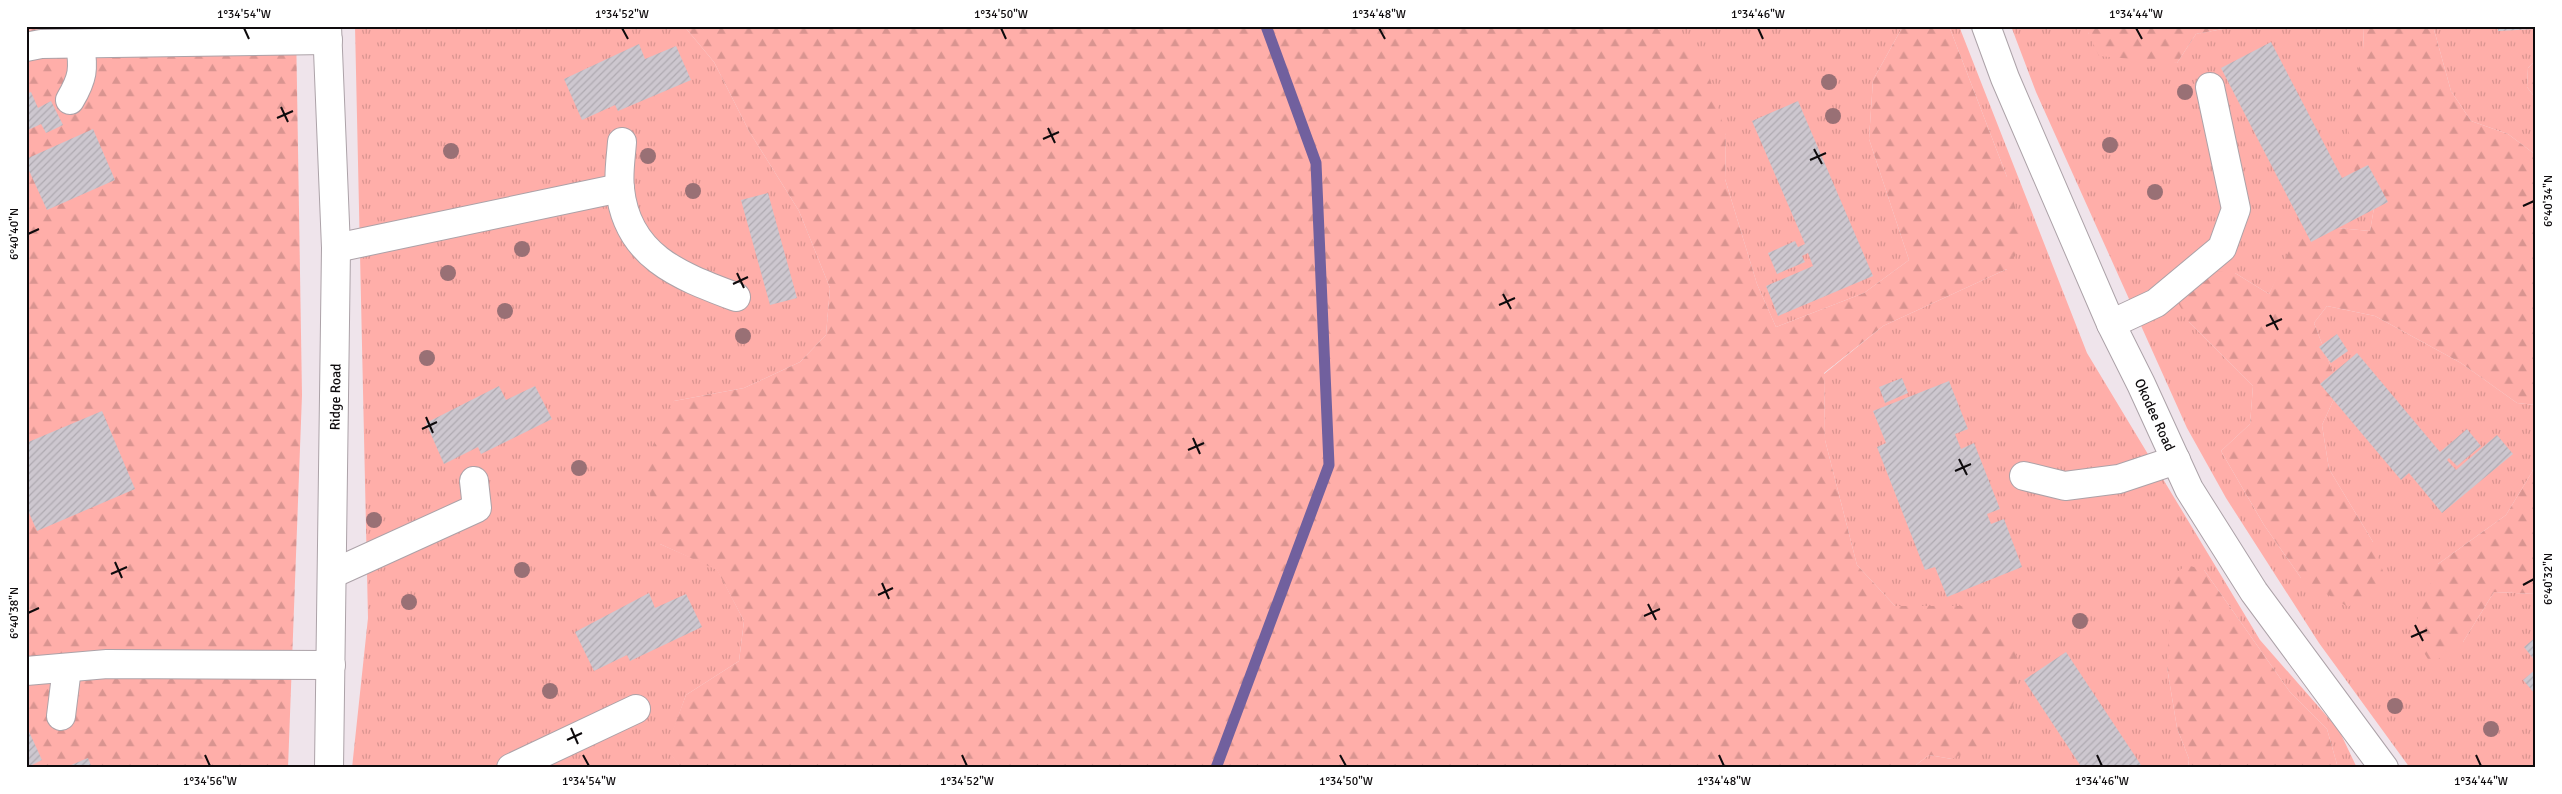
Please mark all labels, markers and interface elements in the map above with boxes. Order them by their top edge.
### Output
text: 1°34'54"W [217,7,271,22]
text: 1°34'52"W [595,7,649,22]
text: 1°34'50"W [974,7,1028,22]
text: 1°34'48"W [1352,7,1406,22]
text: 1°34'46"W [1731,7,1785,22]
text: 1°34'44"W [2109,7,2163,22]
text: 6°40'34"N [2541,175,2556,227]
text: 6°40'40"N [7,208,22,260]
street label: Ridge Road [326,363,345,431]
street label: Okodee Road [2131,376,2178,454]
text: 6°40'32"N [2541,553,2556,605]
text: 6°40'38"N [7,587,22,639]
text: 1°34'56"W [183,774,237,789]
text: 1°34'54"W [562,774,616,789]
text: 1°34'52"W [940,774,994,789]
text: 1°34'50"W [1319,774,1373,789]
text: 1°34'48"W [1697,774,1751,789]
text: 1°34'46"W [2075,774,2129,789]
text: 1°34'44"W [2454,774,2508,789]

